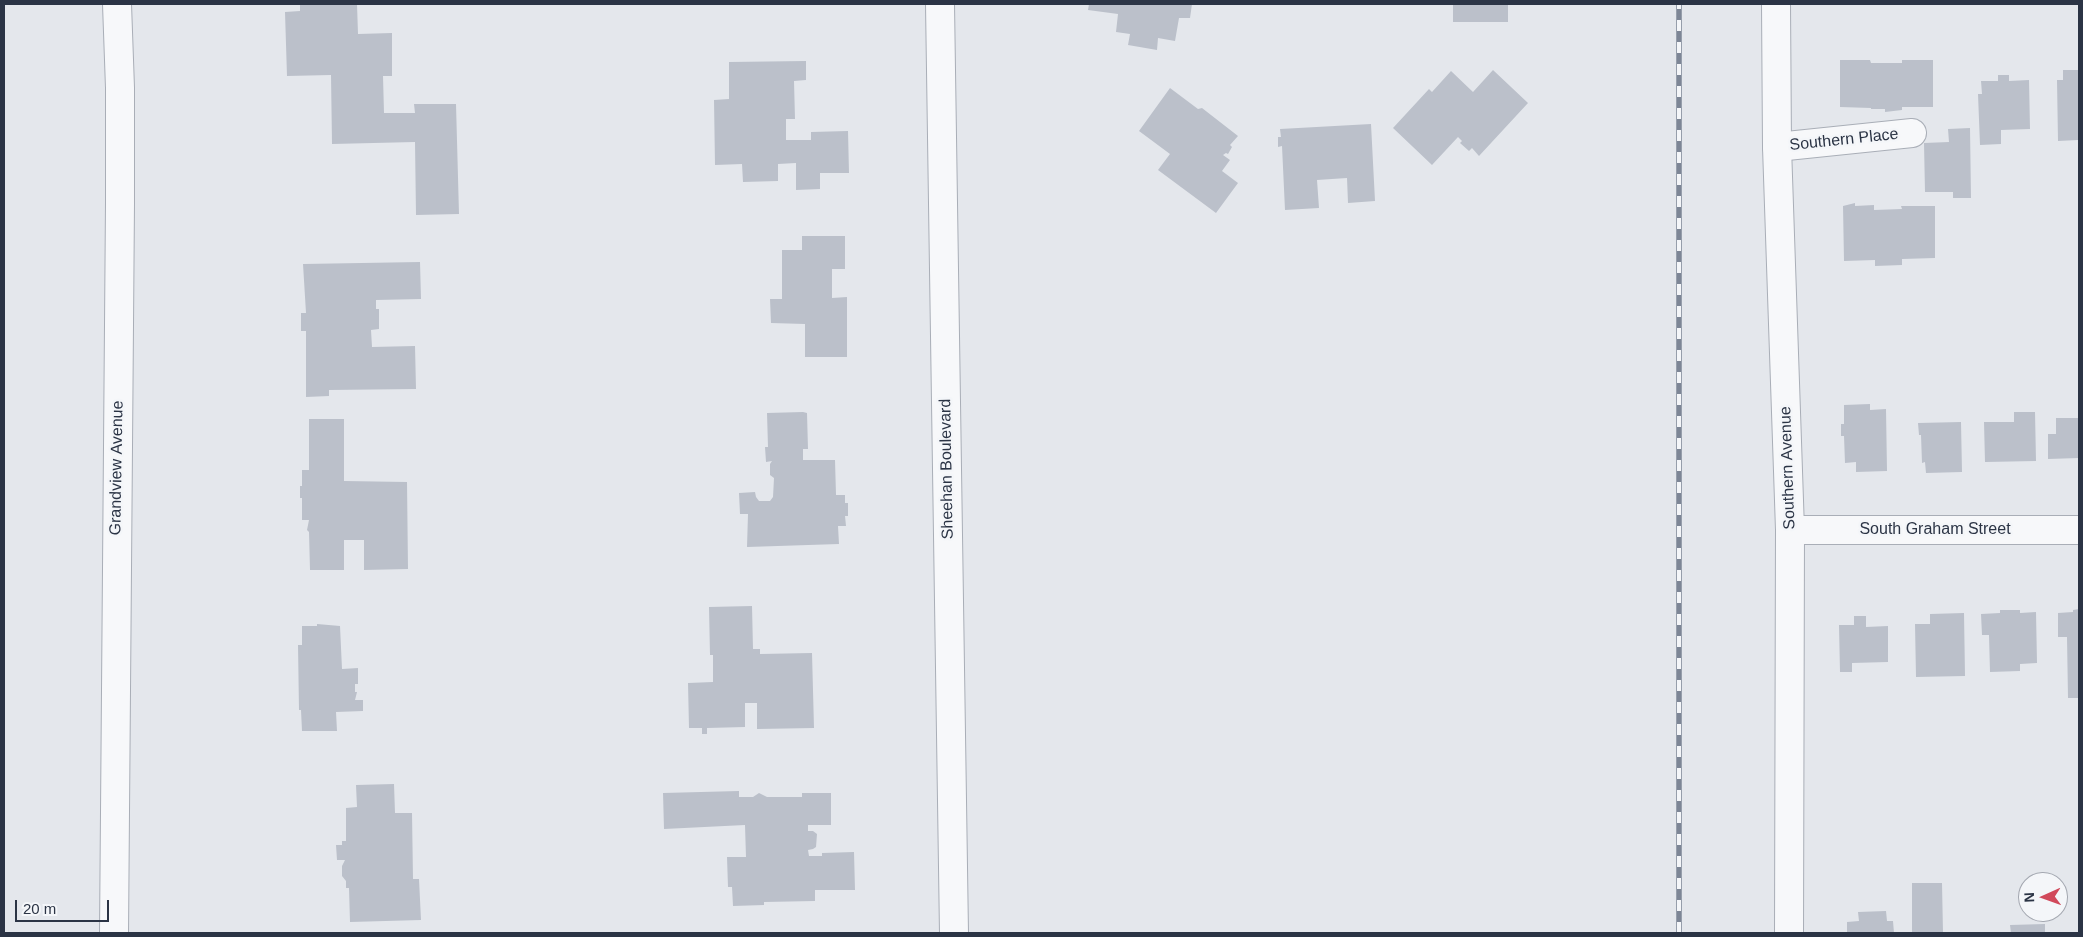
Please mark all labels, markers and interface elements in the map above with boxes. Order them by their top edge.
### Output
street label: Southern Place [1789,125,1899,155]
street label: Sheehan Boulevard [936,399,958,539]
street label: Grandview Avenue [106,400,128,536]
street label: Southern Avenue [1776,406,1800,530]
street label: South Graham Street [1859,520,2011,540]
north arrow [2018,872,2068,922]
scale bar [18,890,111,922]
text: N [2021,892,2037,903]
text: 20 m [23,900,56,917]

